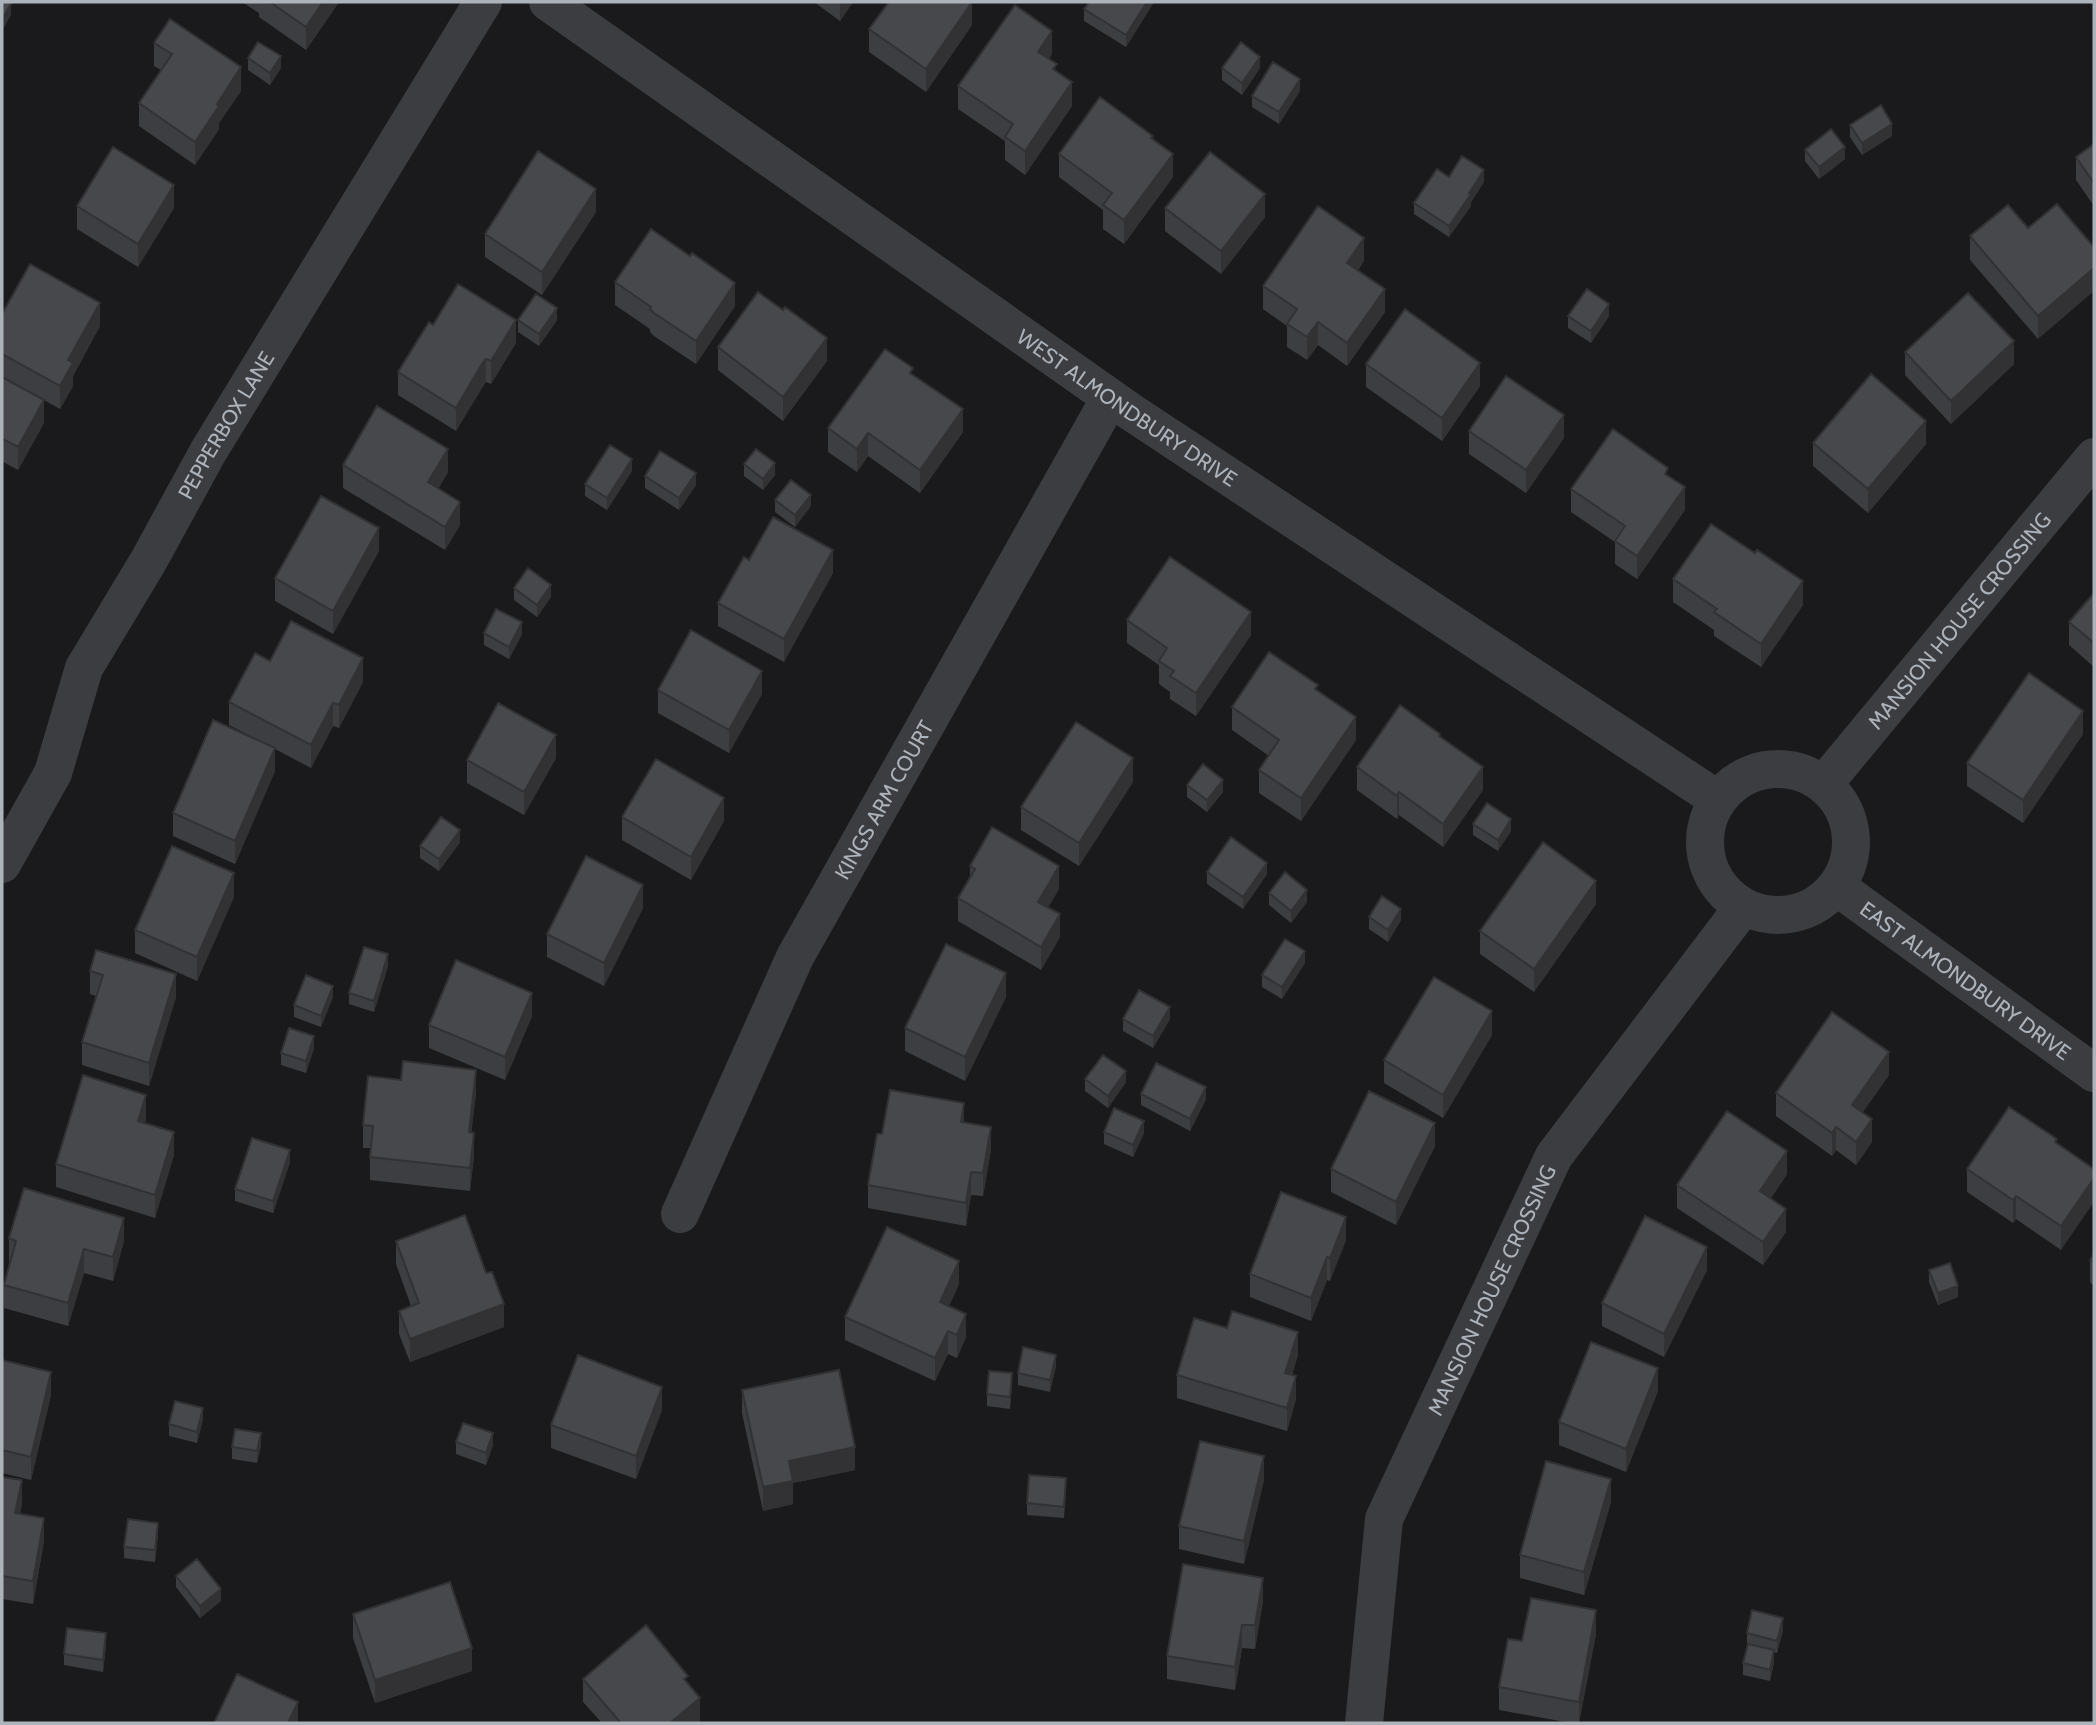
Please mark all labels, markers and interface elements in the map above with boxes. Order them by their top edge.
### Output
street label: WEST ALMONDBURY DRIVE [1012,323,1242,491]
street label: PEPPERBOX LANE [172,347,279,503]
street label: MANSION HOUSE CROSSING [1862,507,2056,734]
street label: KINGS ARM COURT [829,716,938,884]
street label: EAST ALMONDBURY DRIVE [1856,896,2076,1065]
street label: MANSION HOUSE CROSSING [1422,1161,1561,1419]

